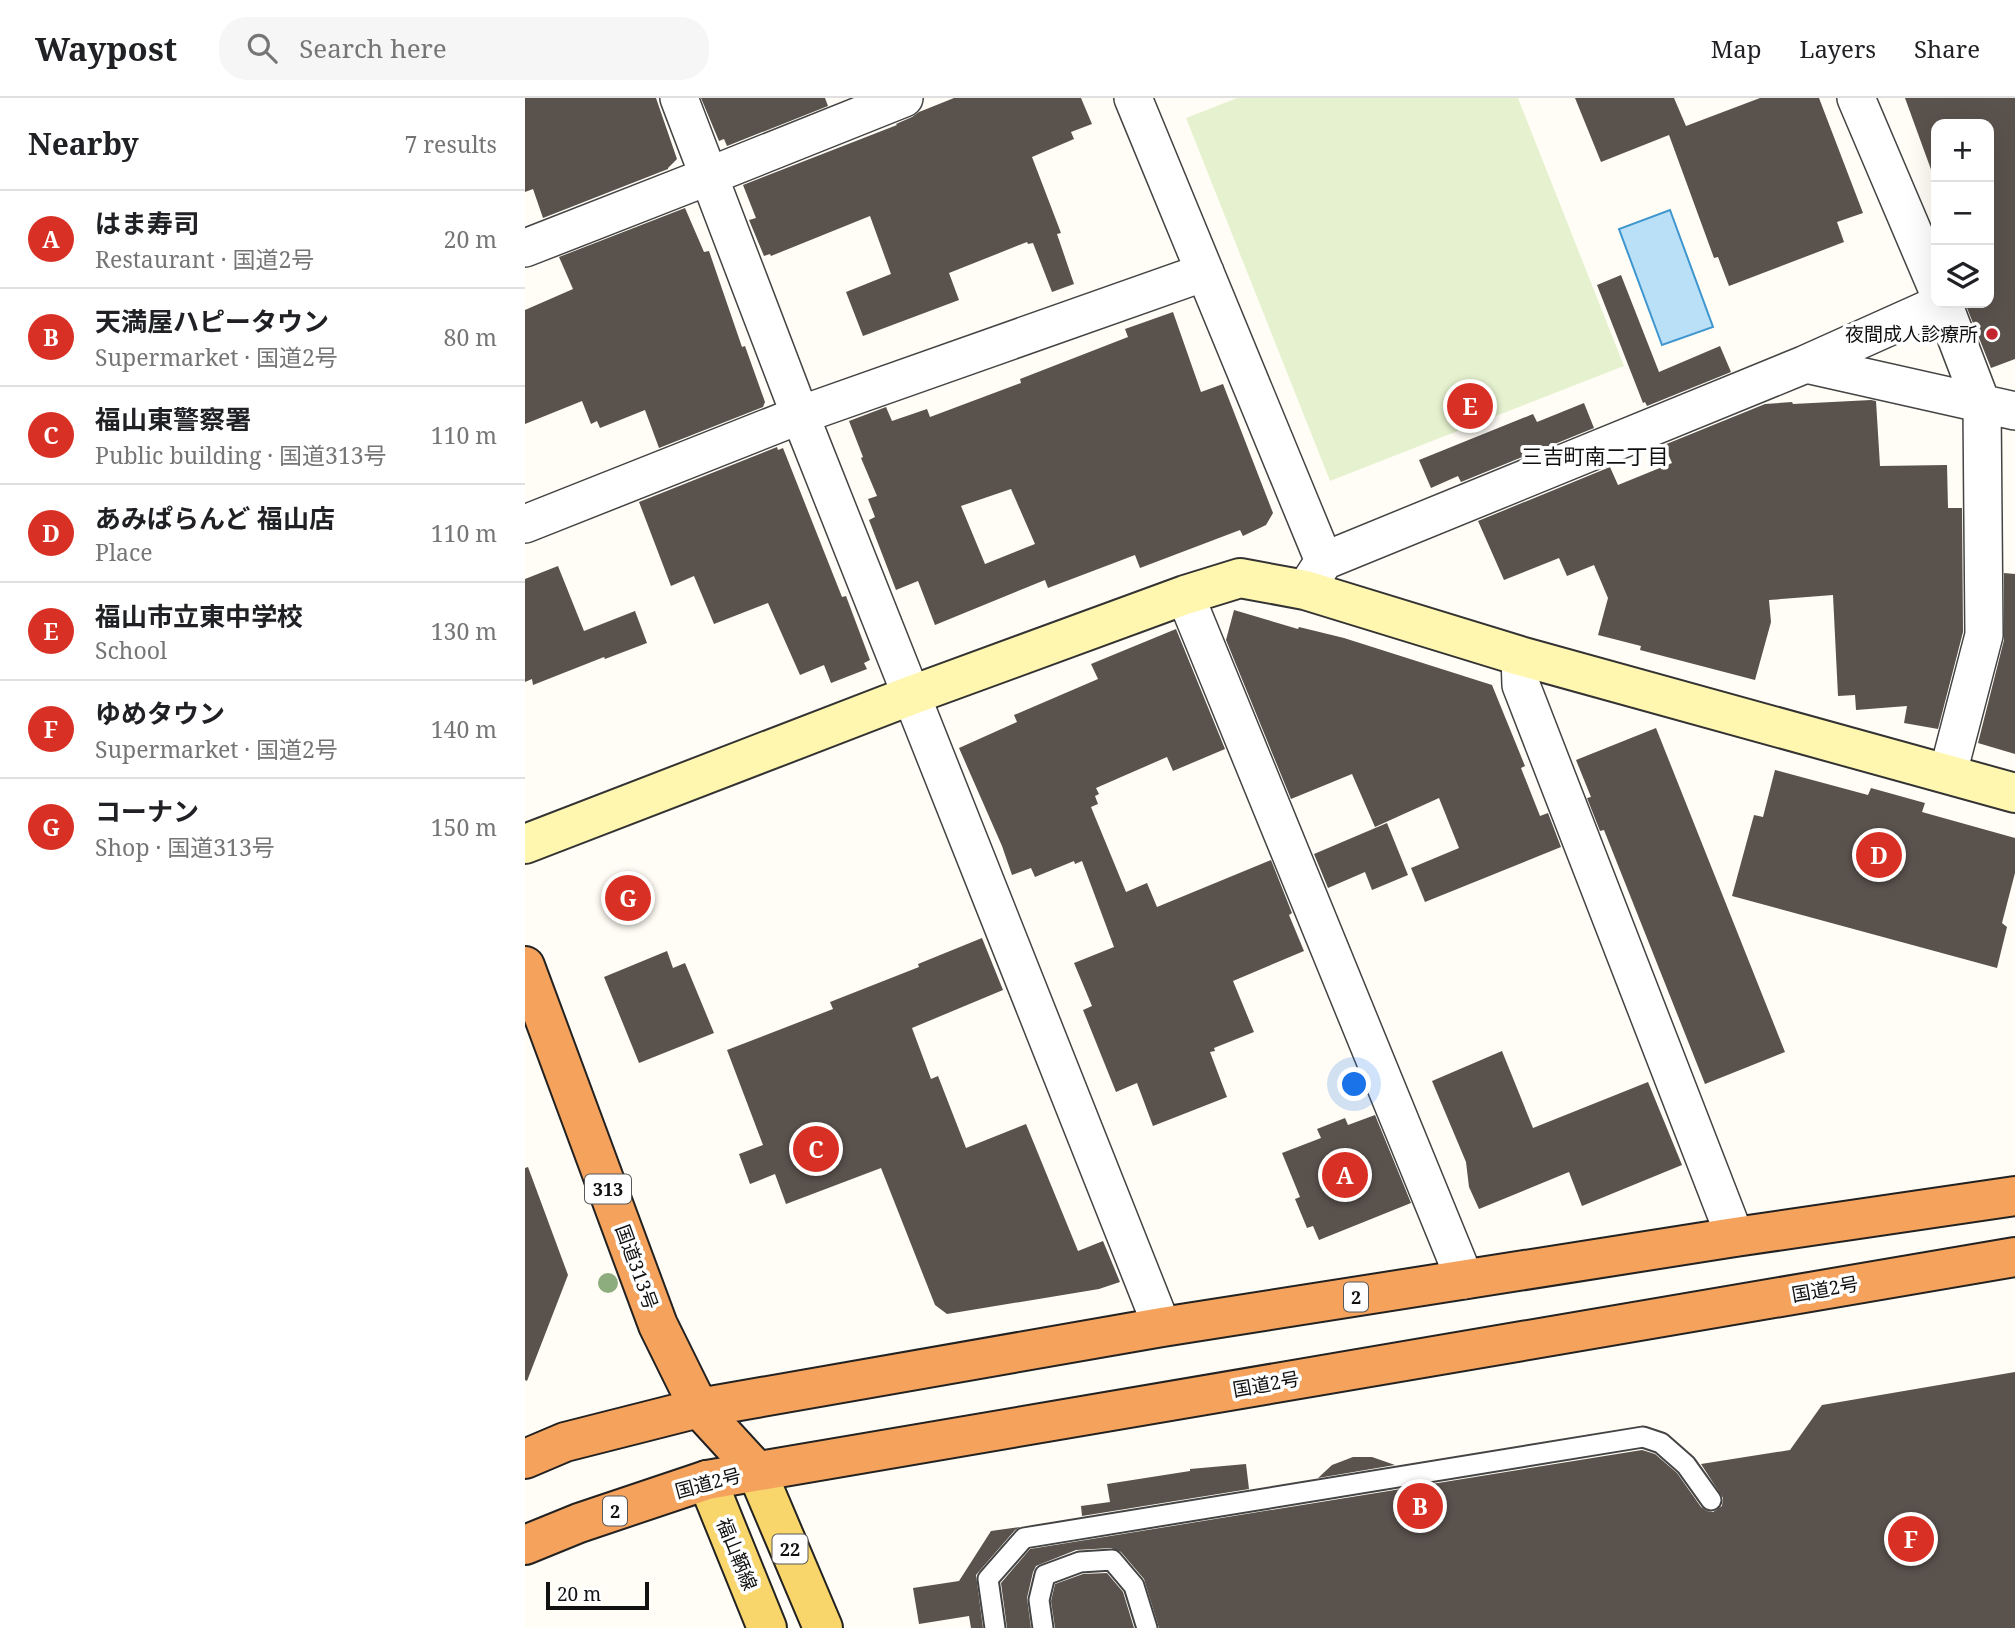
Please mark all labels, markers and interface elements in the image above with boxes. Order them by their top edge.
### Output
search box [219,17,709,80]
text: Waypost [35,26,177,71]
icon: search [243,29,281,67]
text: Search here [299,30,447,66]
text: Map [1711,32,1762,65]
text: Layers [1800,32,1876,65]
text: Share [1914,32,1980,65]
map controls [1931,119,1994,308]
button: + [1931,119,1994,182]
text: Nearby [28,123,139,164]
text: 7 results [404,128,497,160]
button: − [1931,182,1994,245]
text: はま寿司 [95,205,199,241]
text: A [42,223,60,255]
text: 20 m [444,223,497,255]
text: Restaurant · 国道2号 [95,243,314,275]
button: layers [1931,245,1994,308]
text: 天満屋ハピータウン [95,303,329,339]
text: B [43,321,59,353]
text: 80 m [444,321,497,353]
place label: 夜間成人診療所 [1845,321,1978,347]
marker: 夜間成人診療所 [1984,326,2000,342]
text: Supermarket · 国道2号 [95,341,338,373]
pin: E [1447,380,1493,432]
text: 福山東警察署 [95,401,251,437]
text: C [43,419,59,451]
text: 110 m [431,419,497,451]
text: Public building · 国道313号 [95,439,387,471]
district label: 三吉町南二丁目 [1522,442,1669,470]
text: あみぱらんど 福山店 [95,500,335,536]
text: D [42,517,60,549]
text: 110 m [431,517,497,549]
text: Place [95,536,153,568]
text: 福山市立東中学校 [95,598,303,634]
text: E [43,615,59,647]
text: 130 m [431,615,497,647]
text: School [95,634,167,666]
text: ゆめタウン [95,695,225,731]
text: F [44,713,58,745]
text: 140 m [431,713,497,745]
text: Supermarket · 国道2号 [95,733,338,765]
text: コーナン [95,793,199,829]
text: G [42,811,60,843]
text: 150 m [431,811,497,843]
pin: D [1856,829,1902,881]
text: Shop · 国道313号 [95,831,275,863]
pin: G [605,872,651,924]
your location [1337,1067,1371,1101]
pin: C [793,1123,839,1175]
pin: A [1322,1149,1368,1201]
road number: 313 [585,1174,631,1204]
street label: 国道313号 [610,1221,664,1313]
street label: 国道2号 [1789,1270,1861,1308]
road number: 2 [1344,1282,1368,1312]
street label: 国道2号 [1230,1365,1302,1403]
street label: 国道2号 [672,1462,744,1504]
pin: B [1397,1480,1443,1532]
road number: 2 [603,1496,627,1526]
pin: F [1888,1513,1934,1565]
street label: 福山鞆線 [711,1514,763,1594]
road number: 22 [772,1534,807,1564]
scale bar [546,1579,649,1611]
text: 20 m [557,1581,601,1607]

